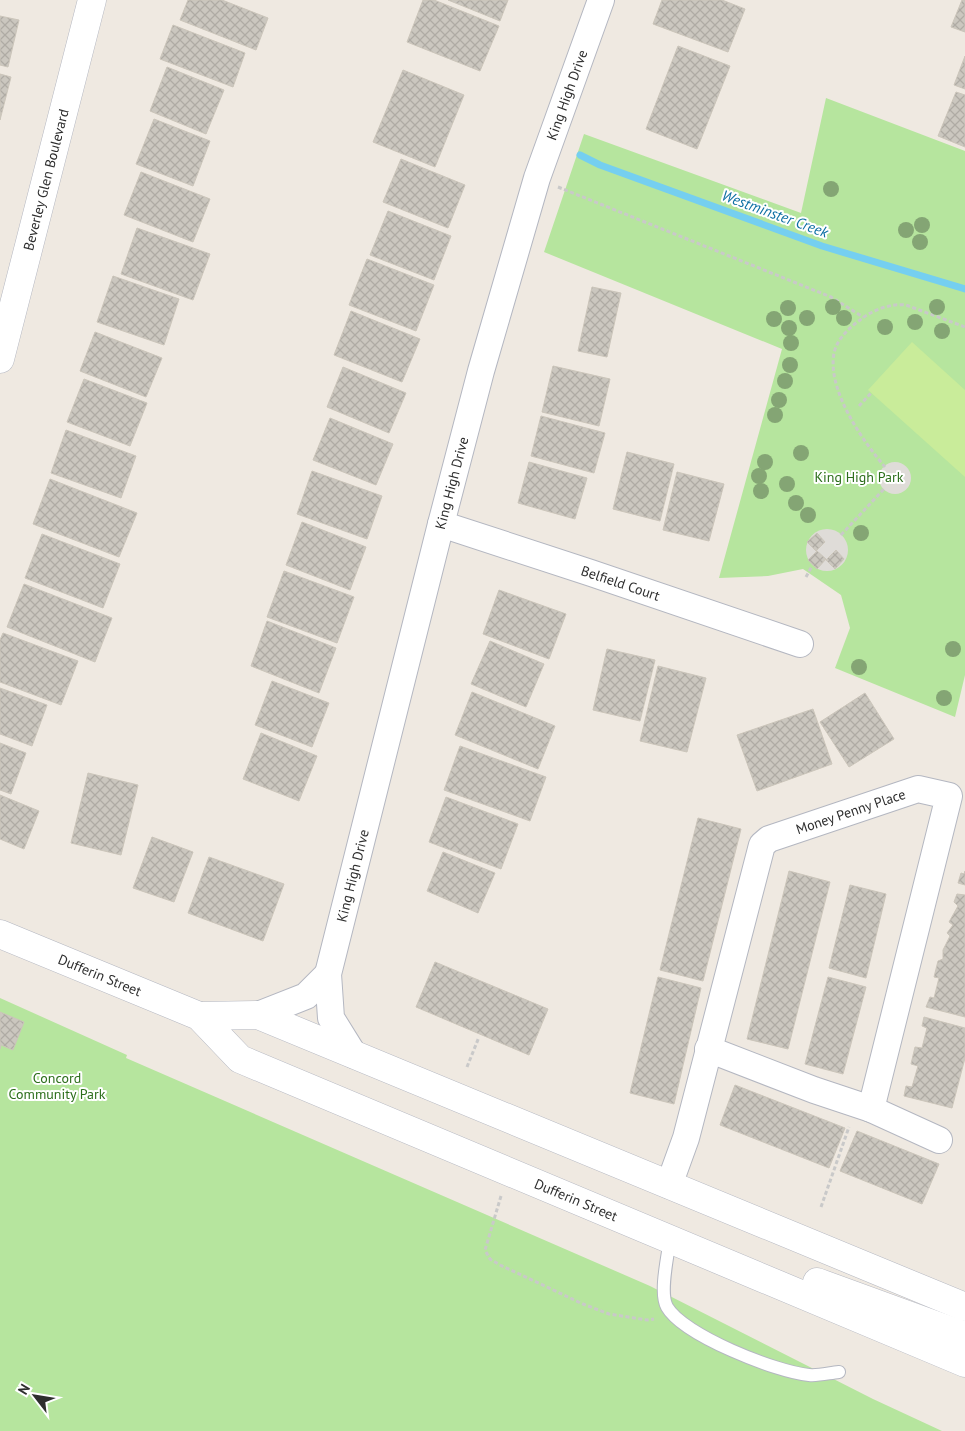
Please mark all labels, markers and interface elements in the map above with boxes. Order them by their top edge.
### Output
street label: King High Drive [542,47,591,143]
street label: Beverley Glen Boulevard [19,107,73,253]
water label: Westminster Creek [719,185,832,242]
street label: King High Drive [431,435,472,531]
park label: King High Park [814,468,904,486]
street label: Belfield Court [579,561,662,605]
street label: Money Penny Place [794,785,908,838]
street label: King High Drive [332,828,373,924]
street label: Dufferin Street [56,950,144,1000]
park label: Concord Community Park [9,1069,106,1103]
street label: Dufferin Street [532,1175,620,1225]
north arrow [10,1371,60,1421]
text: N [14,1381,34,1398]

